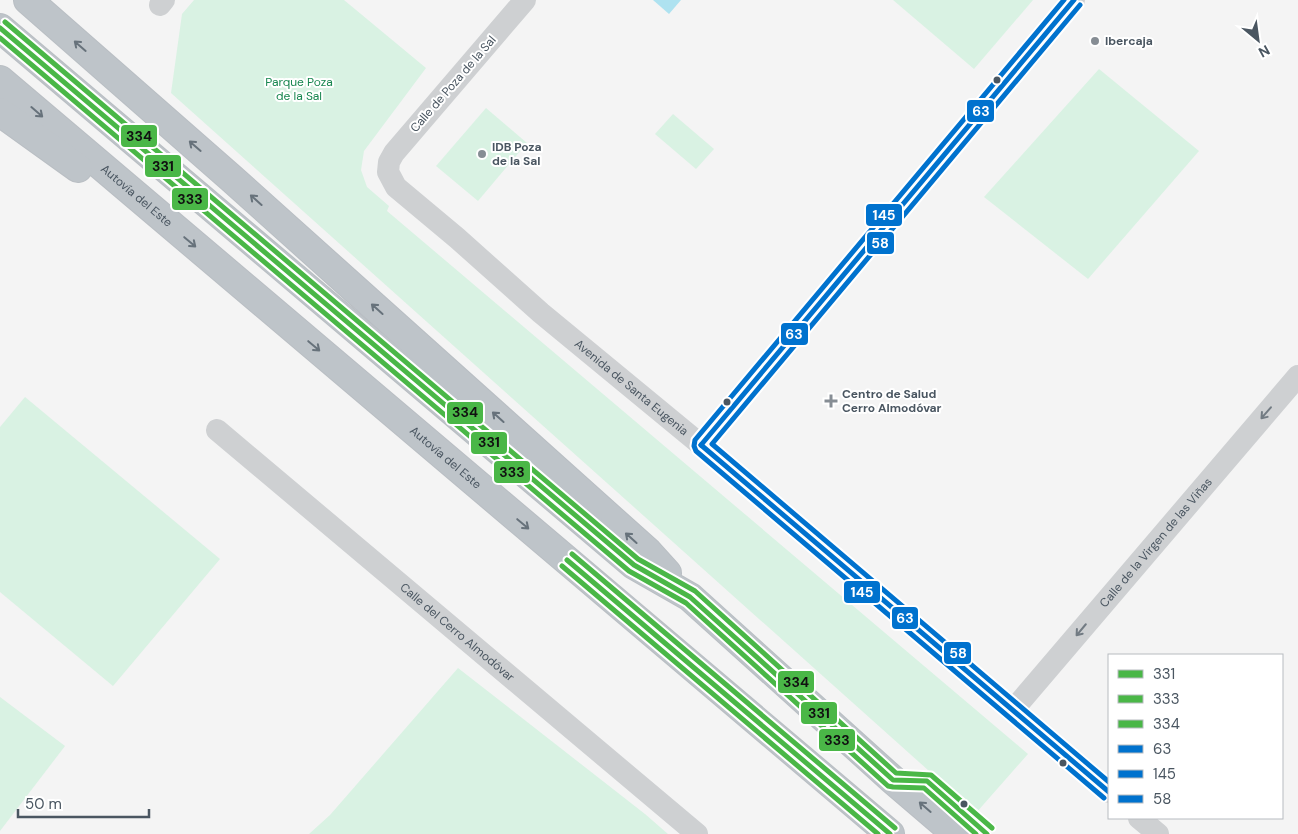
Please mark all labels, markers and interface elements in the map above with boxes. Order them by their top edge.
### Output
north arrow [1233,15,1283,65]
street label: Calle de Poza de la Sal [407,32,499,136]
place label: Ibercaja [1105,33,1153,49]
marker: Ibercaja [1089,35,1101,47]
one-way arrow [74,40,87,51]
text: N [1255,41,1273,62]
park label: Parque Poza de la Sal [265,74,333,104]
unlabelled marker [992,75,1002,85]
line badge: 63 [966,99,995,123]
text: 63 [972,102,990,120]
one-way arrow [30,106,43,117]
line badge: 334 [120,124,158,148]
text: 334 [126,127,152,145]
place label: IDB Poza de la Sal [492,139,542,169]
one-way arrow [188,140,201,152]
marker: IDB Poza de la Sal [476,148,488,160]
line badge: 331 [144,154,182,178]
text: 331 [152,157,174,175]
street label: Autovía del Este [97,161,176,231]
line badge: 333 [171,187,209,211]
text: 333 [177,190,203,208]
one-way arrow [249,194,262,206]
line badge: 145 [865,203,903,227]
text: 145 [873,206,895,224]
line badge: 58 [866,231,895,255]
text: 58 [871,234,889,252]
one-way arrow [183,236,196,247]
one-way arrow [370,303,383,314]
line badge: 63 [780,322,809,346]
text: 63 [785,325,803,343]
street label: Avenida de Santa Eugenia [571,336,692,439]
one-way arrow [307,341,320,352]
place label: Centro de Salud Cerro Almodóvar [842,386,942,416]
marker: Centro de Salud Cerro Almodóvar [824,394,838,408]
unlabelled marker [722,397,732,407]
line badge: 334 [446,401,484,425]
text: 334 [452,403,478,421]
one-way arrow [1260,407,1272,420]
one-way arrow [491,411,504,423]
street label: Autovía del Este [406,423,485,492]
line badge: 331 [470,431,508,455]
text: 331 [478,433,500,451]
line badge: 333 [493,460,531,484]
text: 333 [499,463,525,481]
street label: Calle de la Virgen de las Viñas [1096,474,1216,611]
one-way arrow [517,518,530,529]
one-way arrow [625,532,638,543]
street label: Calle del Cerro Almodóvar [397,579,518,685]
line badge: 145 [843,580,881,604]
text: 145 [851,583,873,601]
line badge: 63 [891,606,919,630]
text: 63 [896,609,914,627]
one-way arrow [1076,623,1087,636]
line badge: 58 [943,641,972,665]
text: 58 [949,644,967,662]
legend [1108,654,1283,819]
text: 331 [1153,664,1175,684]
line badge: 334 [777,670,815,694]
text: 334 [783,673,809,691]
text: 333 [1153,689,1180,709]
line badge: 331 [800,701,838,725]
text: 331 [808,704,830,722]
text: 334 [1153,714,1180,734]
line badge: 333 [818,728,856,752]
text: 333 [824,731,850,749]
text: 63 [1153,739,1171,759]
unlabelled marker [1058,758,1068,768]
text: 145 [1153,764,1176,784]
scale bar [18,786,149,818]
text: 58 [1153,789,1171,809]
text: 50 m [25,794,62,814]
unlabelled marker [959,799,969,809]
one-way arrow [918,801,931,813]

